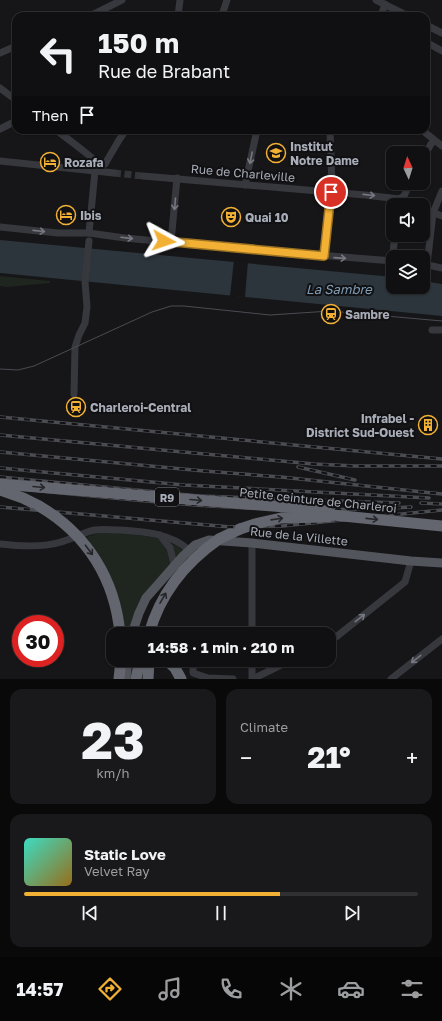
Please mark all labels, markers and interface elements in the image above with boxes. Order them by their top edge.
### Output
text: 150 m [98,26,179,59]
icon: left [32,28,84,80]
text: Rue de Brabant [98,60,230,82]
icon: arrive [76,104,98,126]
text: Then [32,106,68,124]
place label: Institut Notre Dame [290,139,359,168]
school or university icon: Institut Notre Dame [265,142,287,164]
north arrow [386,146,430,190]
map controls [386,146,430,294]
hotel icon: Rozafa [39,151,61,173]
one-way arrow [247,151,255,164]
place label: Rozafa [64,155,104,170]
street label: Rue de Charleville [190,161,296,185]
pin [314,175,348,209]
icon: arrive [320,181,342,203]
one-way arrow [362,192,375,199]
one-way arrow [171,197,178,210]
button: sound [386,198,430,242]
hotel icon: Ibis [55,204,77,226]
theatre icon: Quai 10 [220,206,242,228]
place label: Ibis [80,208,102,223]
place label: Quai 10 [245,210,289,225]
position arrow [143,220,185,262]
one-way arrow [32,227,45,235]
one-way arrow [120,234,133,242]
button: layers [386,250,430,294]
one-way arrow [333,254,346,261]
water label: La Sambre [306,281,373,297]
station icon: Sambre [320,303,342,325]
place label: Sambre [345,307,389,322]
station icon: Charleroi-Central [65,396,87,418]
place label: Charleroi-Central [90,400,191,415]
place label: Infrabel - District Sud-Ouest [306,411,414,440]
building icon: Infrabel - District Sud-Ouest [417,414,439,436]
one-way arrow [32,483,45,490]
street label: Petite ceinture de Charleroi [239,484,397,516]
road number: R9 [155,488,179,506]
one-way arrow [189,496,202,504]
one-way arrow [270,515,283,523]
one-way arrow [365,515,378,523]
street label: Rue de la Villette [249,523,349,549]
one-way arrow [85,545,93,556]
one-way arrow [160,592,168,604]
one-way arrow [355,613,366,622]
speed limit sign: 30 [12,615,64,667]
text: 14:58 · 1 min · 210 m [148,638,294,656]
one-way arrow [411,655,422,663]
text: 23 [81,708,145,770]
text: Climate [240,719,288,735]
text: 21° [307,739,351,775]
text: − [240,744,252,771]
text: + [406,744,418,771]
text: km/h [96,765,130,781]
text: Static Love [84,845,166,863]
text: Velvet Ray [84,863,149,879]
icon: previous [79,902,101,924]
icon: pause [210,902,232,924]
icon: next [341,902,363,924]
icon: directions [96,975,124,1003]
icon: music [156,975,184,1003]
icon: phone [217,975,245,1003]
icon: climate [277,975,305,1003]
icon: car [337,975,365,1003]
icon: filters [398,975,426,1003]
text: 14:57 [16,978,63,1000]

